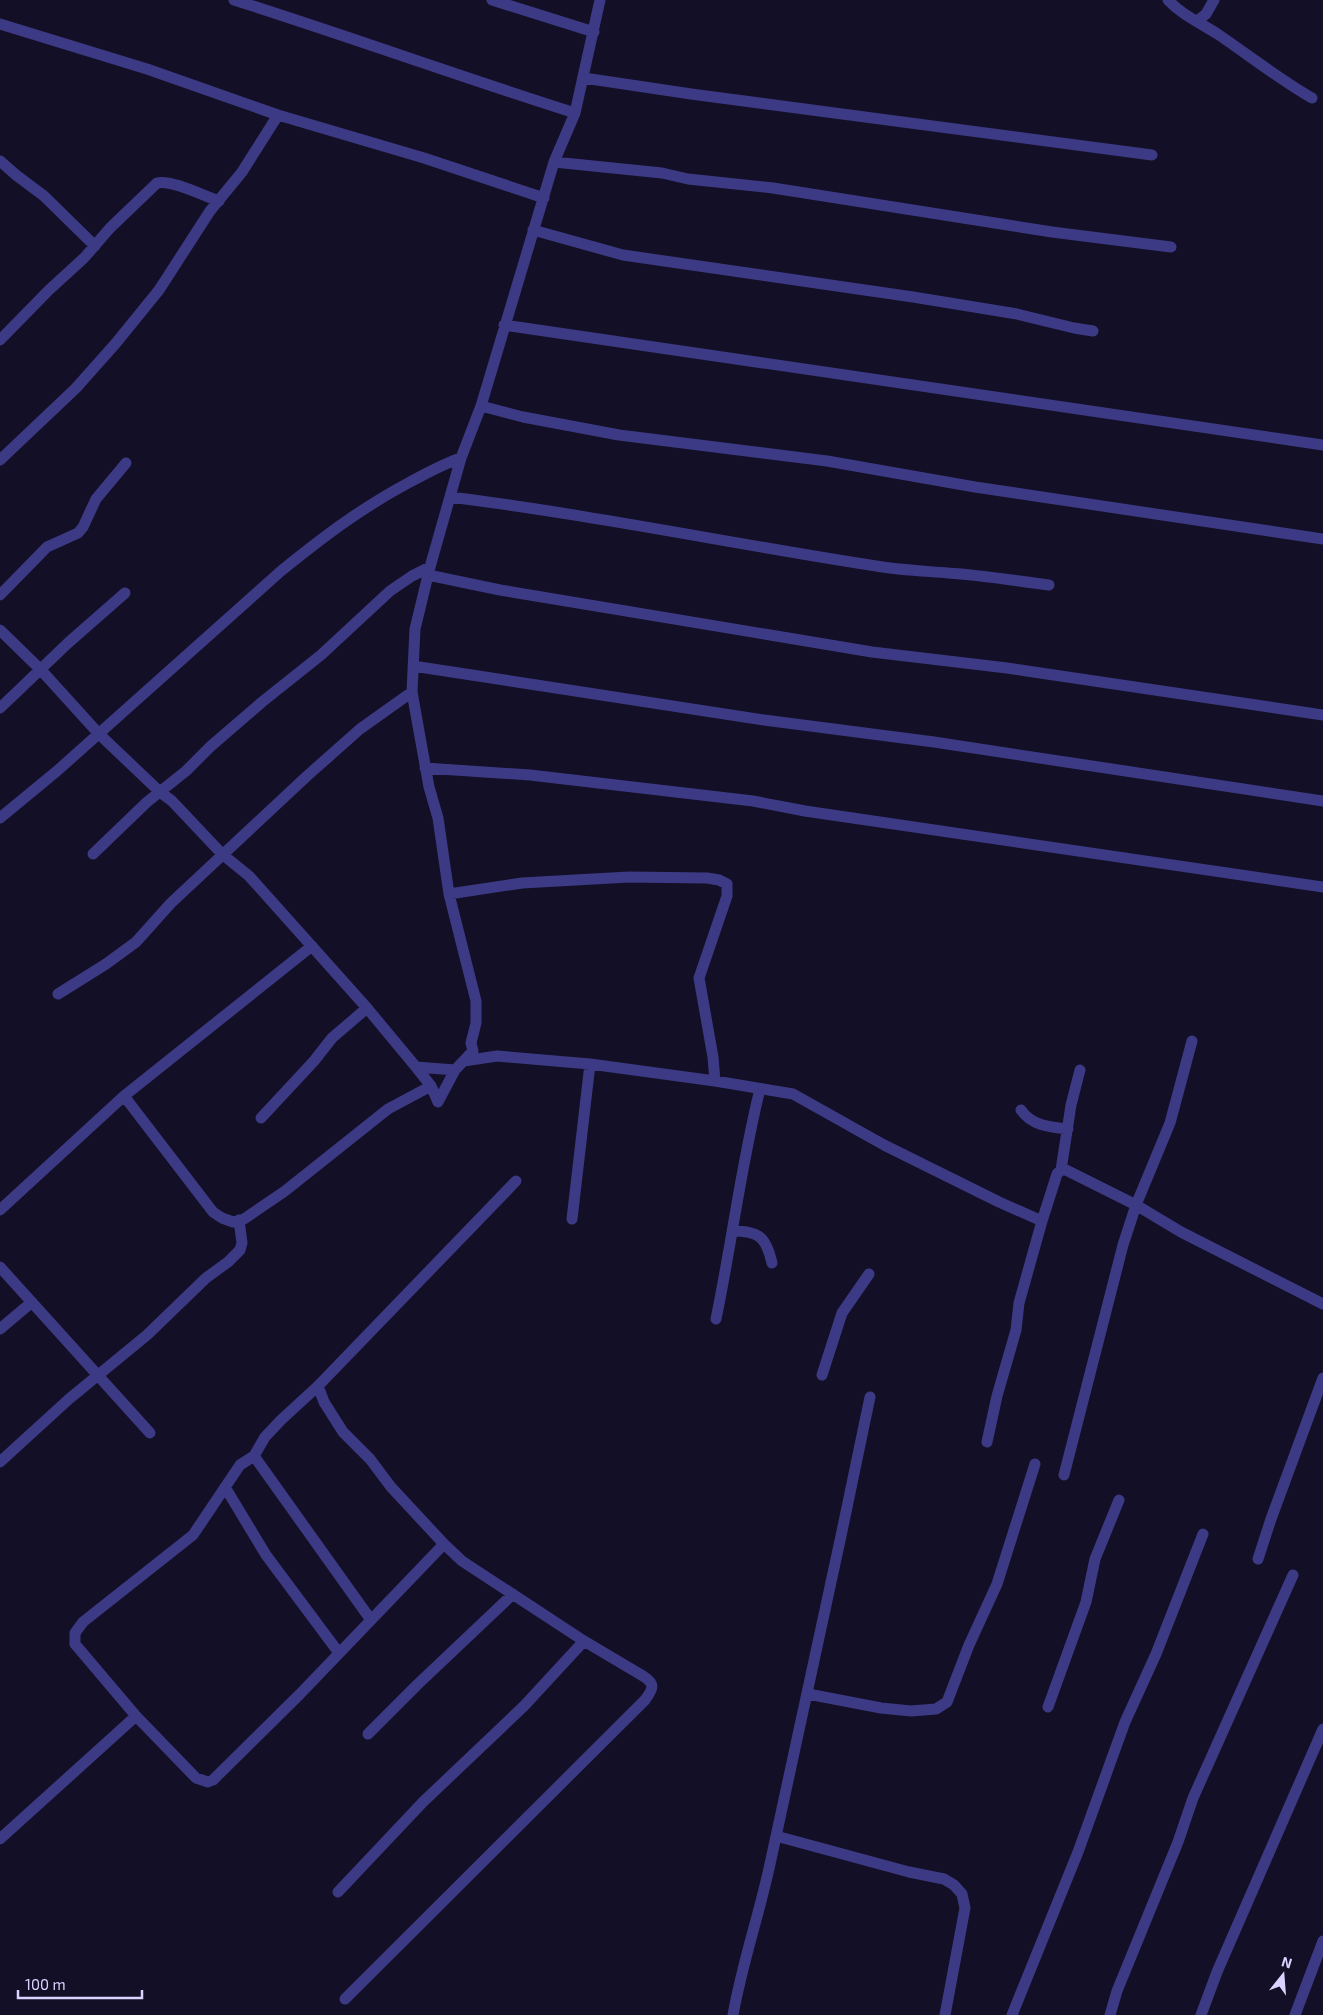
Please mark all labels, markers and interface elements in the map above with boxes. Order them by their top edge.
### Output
north arrow [1258,1950,1308,2000]
text: N [1280,1952,1294,1972]
scale bar [18,1968,141,2000]
text: 100 m [25,1975,66,1993]

